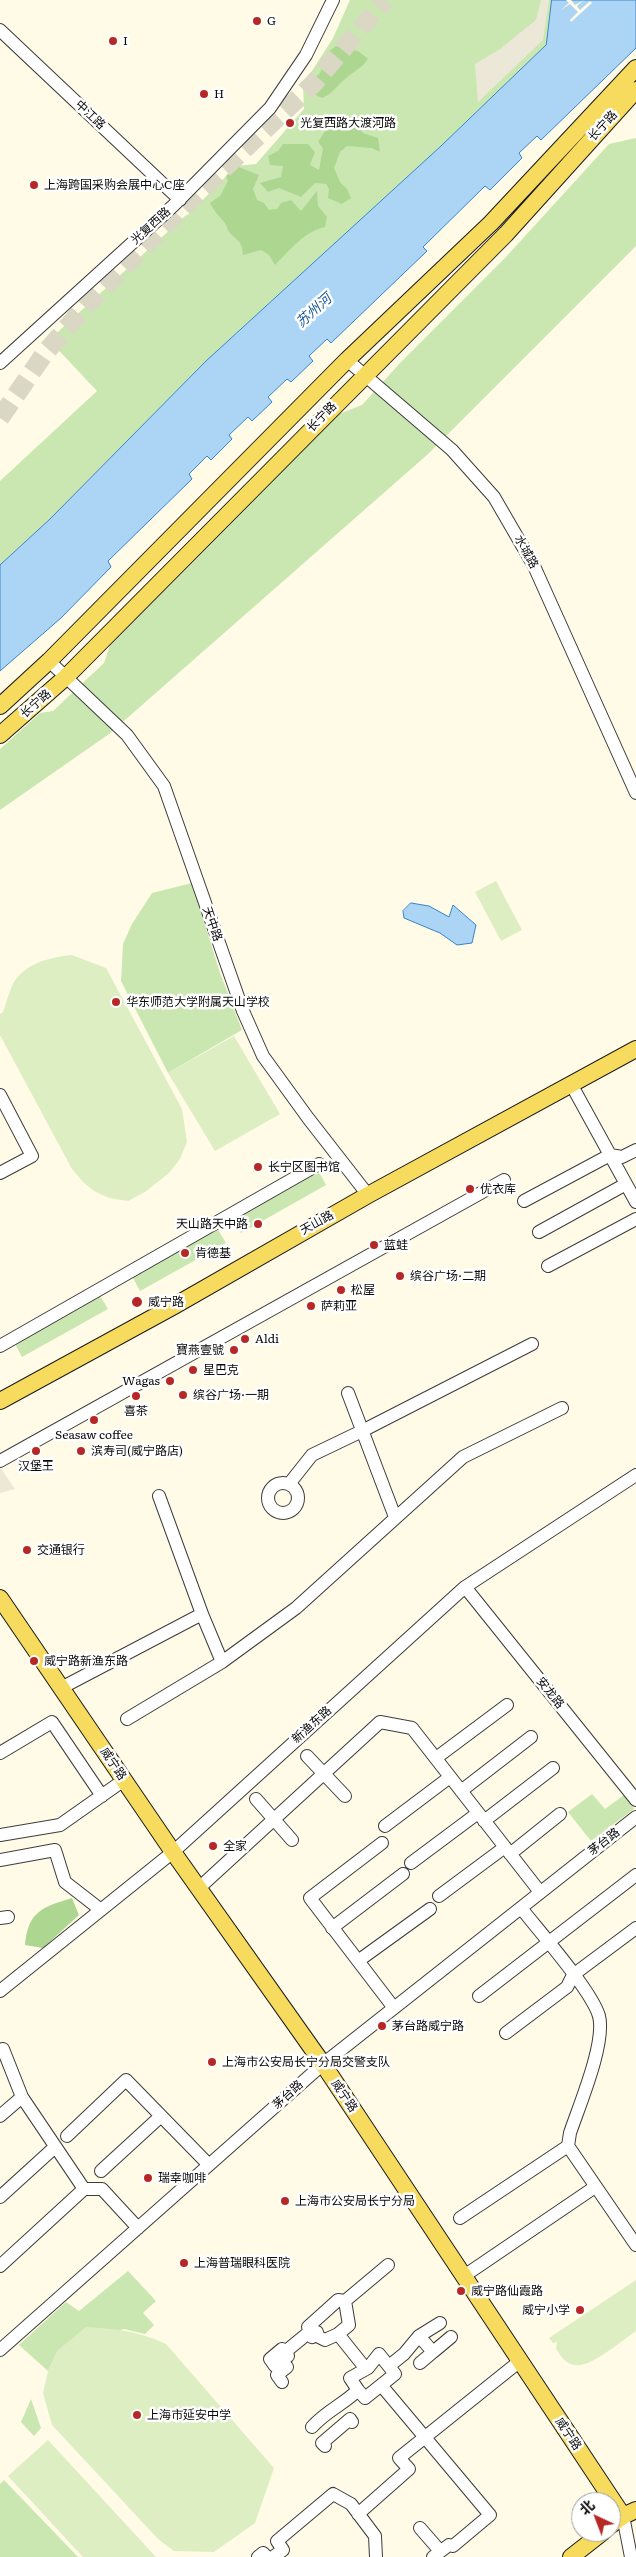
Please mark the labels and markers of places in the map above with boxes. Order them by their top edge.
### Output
place label: G [267,14,276,28]
marker: G [251,15,263,27]
place label: I [123,34,128,48]
marker: I [107,35,119,47]
place label: H [214,87,224,101]
marker: H [198,88,210,100]
place label: 光复西路大渡河路 [300,116,396,130]
marker: 光复西路大渡河路 [284,117,296,129]
place label: 上海跨国采购会展中心C座 [44,178,184,192]
marker: 上海跨国采购会展中心C座 [28,179,40,191]
place label: 华东师范大学附属天山学校 [126,995,270,1009]
marker: 华东师范大学附属天山学校 [110,996,122,1008]
place label: 长宁区图书馆 [268,1160,340,1174]
marker: 长宁区图书馆 [252,1161,264,1173]
place label: 优衣库 [480,1182,516,1196]
marker: 优衣库 [464,1183,476,1195]
place label: 天山路天中路 [176,1217,248,1231]
marker: 天山路天中路 [252,1218,264,1230]
place label: 蓝蛙 [384,1238,408,1252]
marker: 蓝蛙 [368,1239,380,1251]
place label: 肯德基 [195,1246,231,1260]
marker: 肯德基 [179,1247,191,1259]
place label: 缤谷广场·二期 [410,1269,486,1283]
marker: 缤谷广场·二期 [394,1270,406,1282]
place label: 松屋 [351,1283,375,1297]
marker: 松屋 [335,1284,347,1296]
marker: 威宁路 [130,1295,144,1309]
place label: 威宁路 [148,1295,184,1309]
place label: 萨莉亚 [321,1299,357,1313]
marker: 萨莉亚 [305,1300,317,1312]
place label: Aldi [255,1332,279,1346]
marker: Aldi [239,1333,251,1345]
place label: 寶燕壹號 [176,1343,224,1357]
marker: 寶燕壹號 [228,1344,240,1356]
place label: 星巴克 [203,1363,239,1377]
marker: 星巴克 [187,1364,199,1376]
place label: Wagas [122,1374,160,1388]
marker: Wagas [164,1375,176,1387]
place label: 缤谷广场·一期 [193,1388,269,1402]
marker: 缤谷广场·一期 [177,1389,189,1401]
marker: 喜茶 [130,1390,142,1402]
place label: 喜茶 [124,1404,148,1418]
marker: Seasaw coffee [88,1414,100,1426]
place label: Seasaw coffee [55,1428,133,1442]
place label: 滨寿司(威宁路店) [91,1444,183,1458]
marker: 汉堡王 [30,1445,42,1457]
marker: 滨寿司(威宁路店) [75,1445,87,1457]
place label: 汉堡王 [18,1459,54,1473]
place label: 交通银行 [37,1543,85,1557]
marker: 交通银行 [21,1544,33,1556]
place label: 威宁路新渔东路 [44,1654,128,1668]
marker: 威宁路新渔东路 [28,1655,40,1667]
place label: 全家 [223,1839,247,1853]
marker: 全家 [207,1840,219,1852]
place label: 茅台路威宁路 [392,2019,464,2033]
marker: 茅台路威宁路 [376,2020,388,2032]
place label: 上海市公安局长宁分局交警支队 [222,2055,390,2069]
marker: 上海市公安局长宁分局交警支队 [206,2056,218,2068]
place label: 瑞幸咖啡 [158,2171,206,2185]
marker: 瑞幸咖啡 [142,2172,154,2184]
place label: 上海市公安局长宁分局 [295,2194,415,2208]
marker: 上海市公安局长宁分局 [279,2195,291,2207]
place label: 上海普瑞眼科医院 [194,2256,290,2270]
marker: 上海普瑞眼科医院 [178,2257,190,2269]
place label: 威宁路仙霞路 [471,2284,543,2298]
marker: 威宁路仙霞路 [455,2285,467,2297]
place label: 威宁小学 [522,2303,570,2317]
marker: 威宁小学 [574,2304,586,2316]
place label: 上海市延安中学 [147,2408,231,2422]
marker: 上海市延安中学 [131,2409,143,2421]

